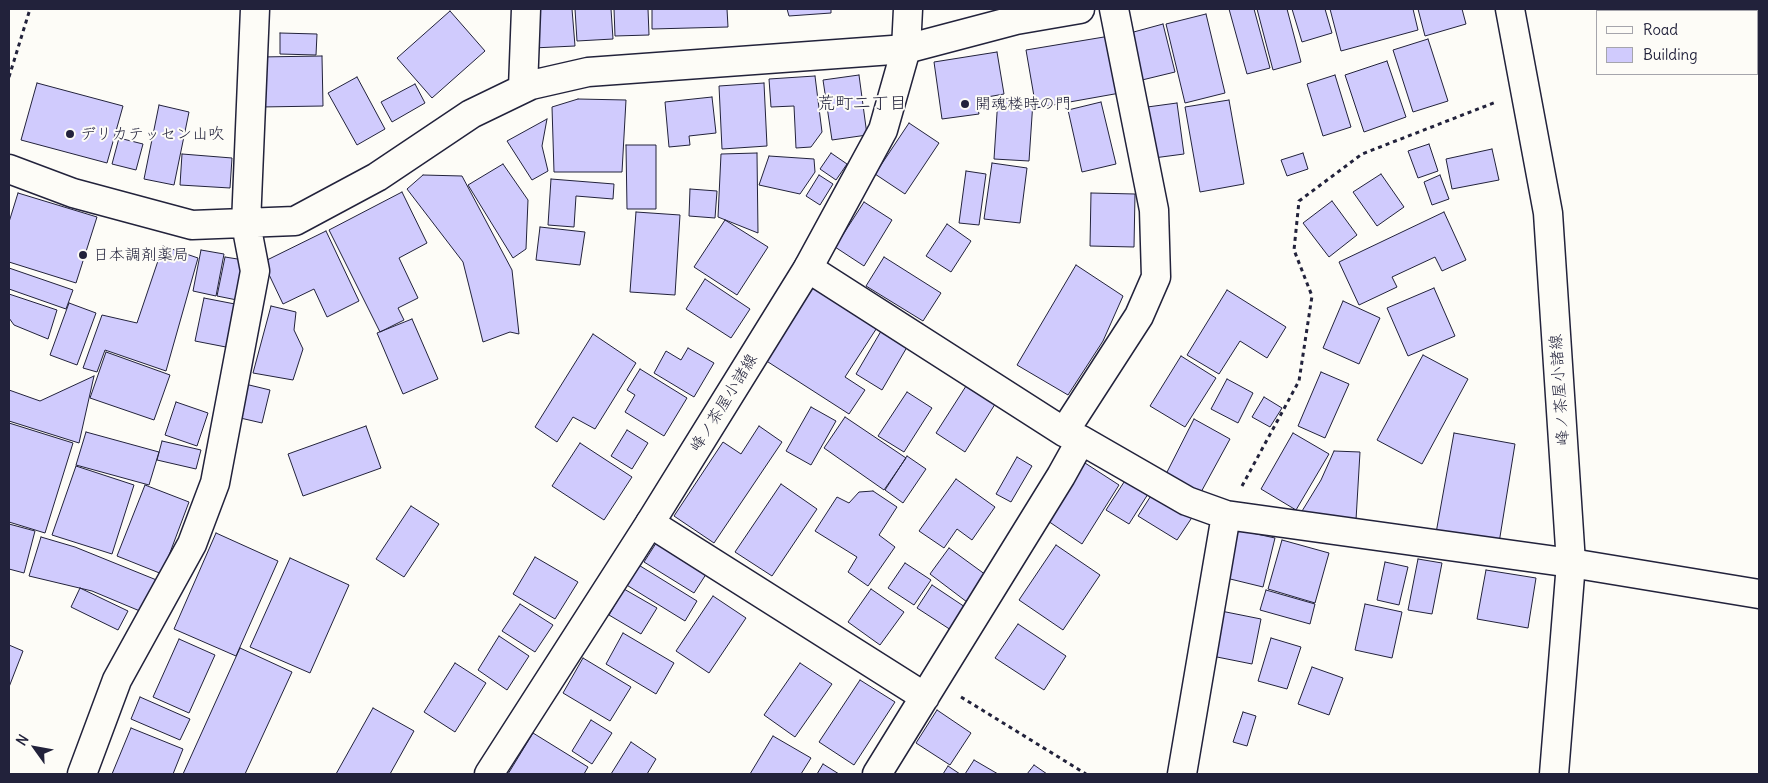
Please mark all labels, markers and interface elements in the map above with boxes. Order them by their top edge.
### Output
legend [1596,10,1758,75]
text: Road [1643,20,1678,39]
text: Building [1643,45,1698,64]
district label: 荒町二丁目 [817,93,907,115]
place label: 開魂楼時の門 [975,94,1071,114]
marker: 開魂楼時の門 [959,98,971,110]
place label: デリカテッセン山吹 [80,124,224,144]
marker: デリカテッセン山吹 [64,128,76,140]
place label: 日本調剤薬局 [93,245,189,265]
marker: 日本調剤薬局 [77,249,89,261]
street label: 峰ノ茶屋小諸線 [1547,333,1573,447]
street label: 峰ノ茶屋小諸線 [686,350,762,456]
north arrow [10,723,60,773]
text: N [12,731,32,749]

